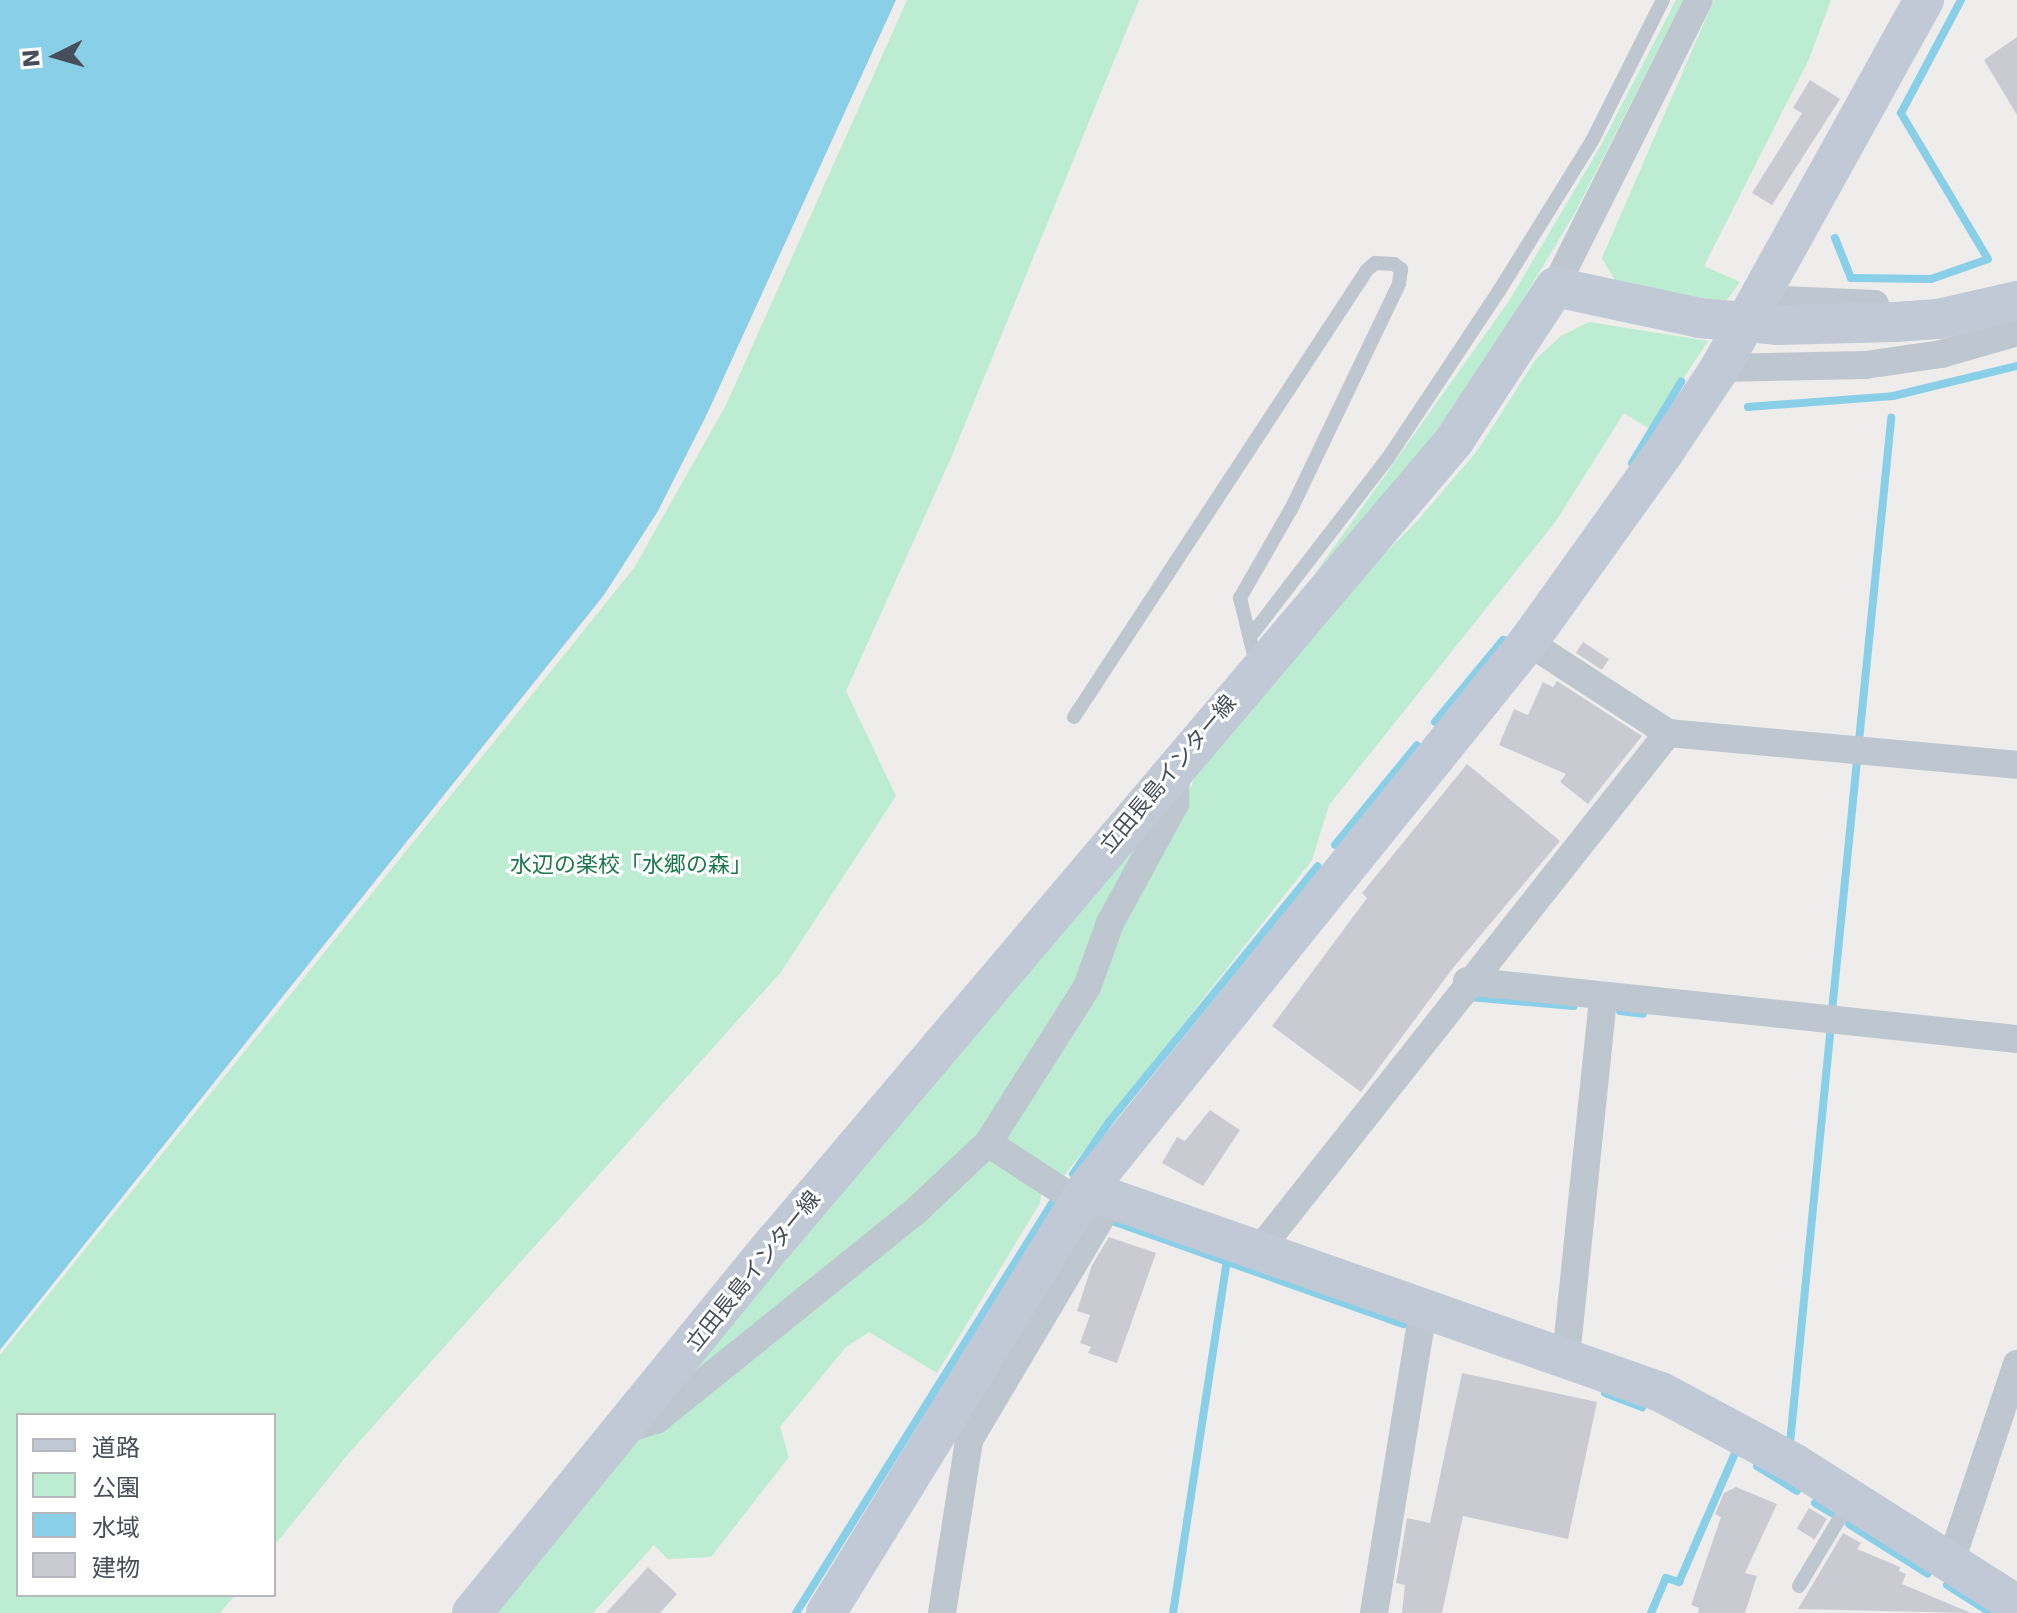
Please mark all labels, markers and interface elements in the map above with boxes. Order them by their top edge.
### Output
north arrow [16,16,96,96]
text: N [18,48,45,68]
street label: 立田長島インター線 [1094,690,1242,858]
park label: 水辺の楽校「水郷の森」 [510,852,752,878]
street label: 立田長島インター線 [680,1186,826,1356]
legend [16,1413,276,1597]
text: 道路 [92,1434,140,1462]
text: 公園 [92,1474,140,1502]
text: 水域 [92,1514,140,1542]
text: 建物 [92,1554,140,1582]

